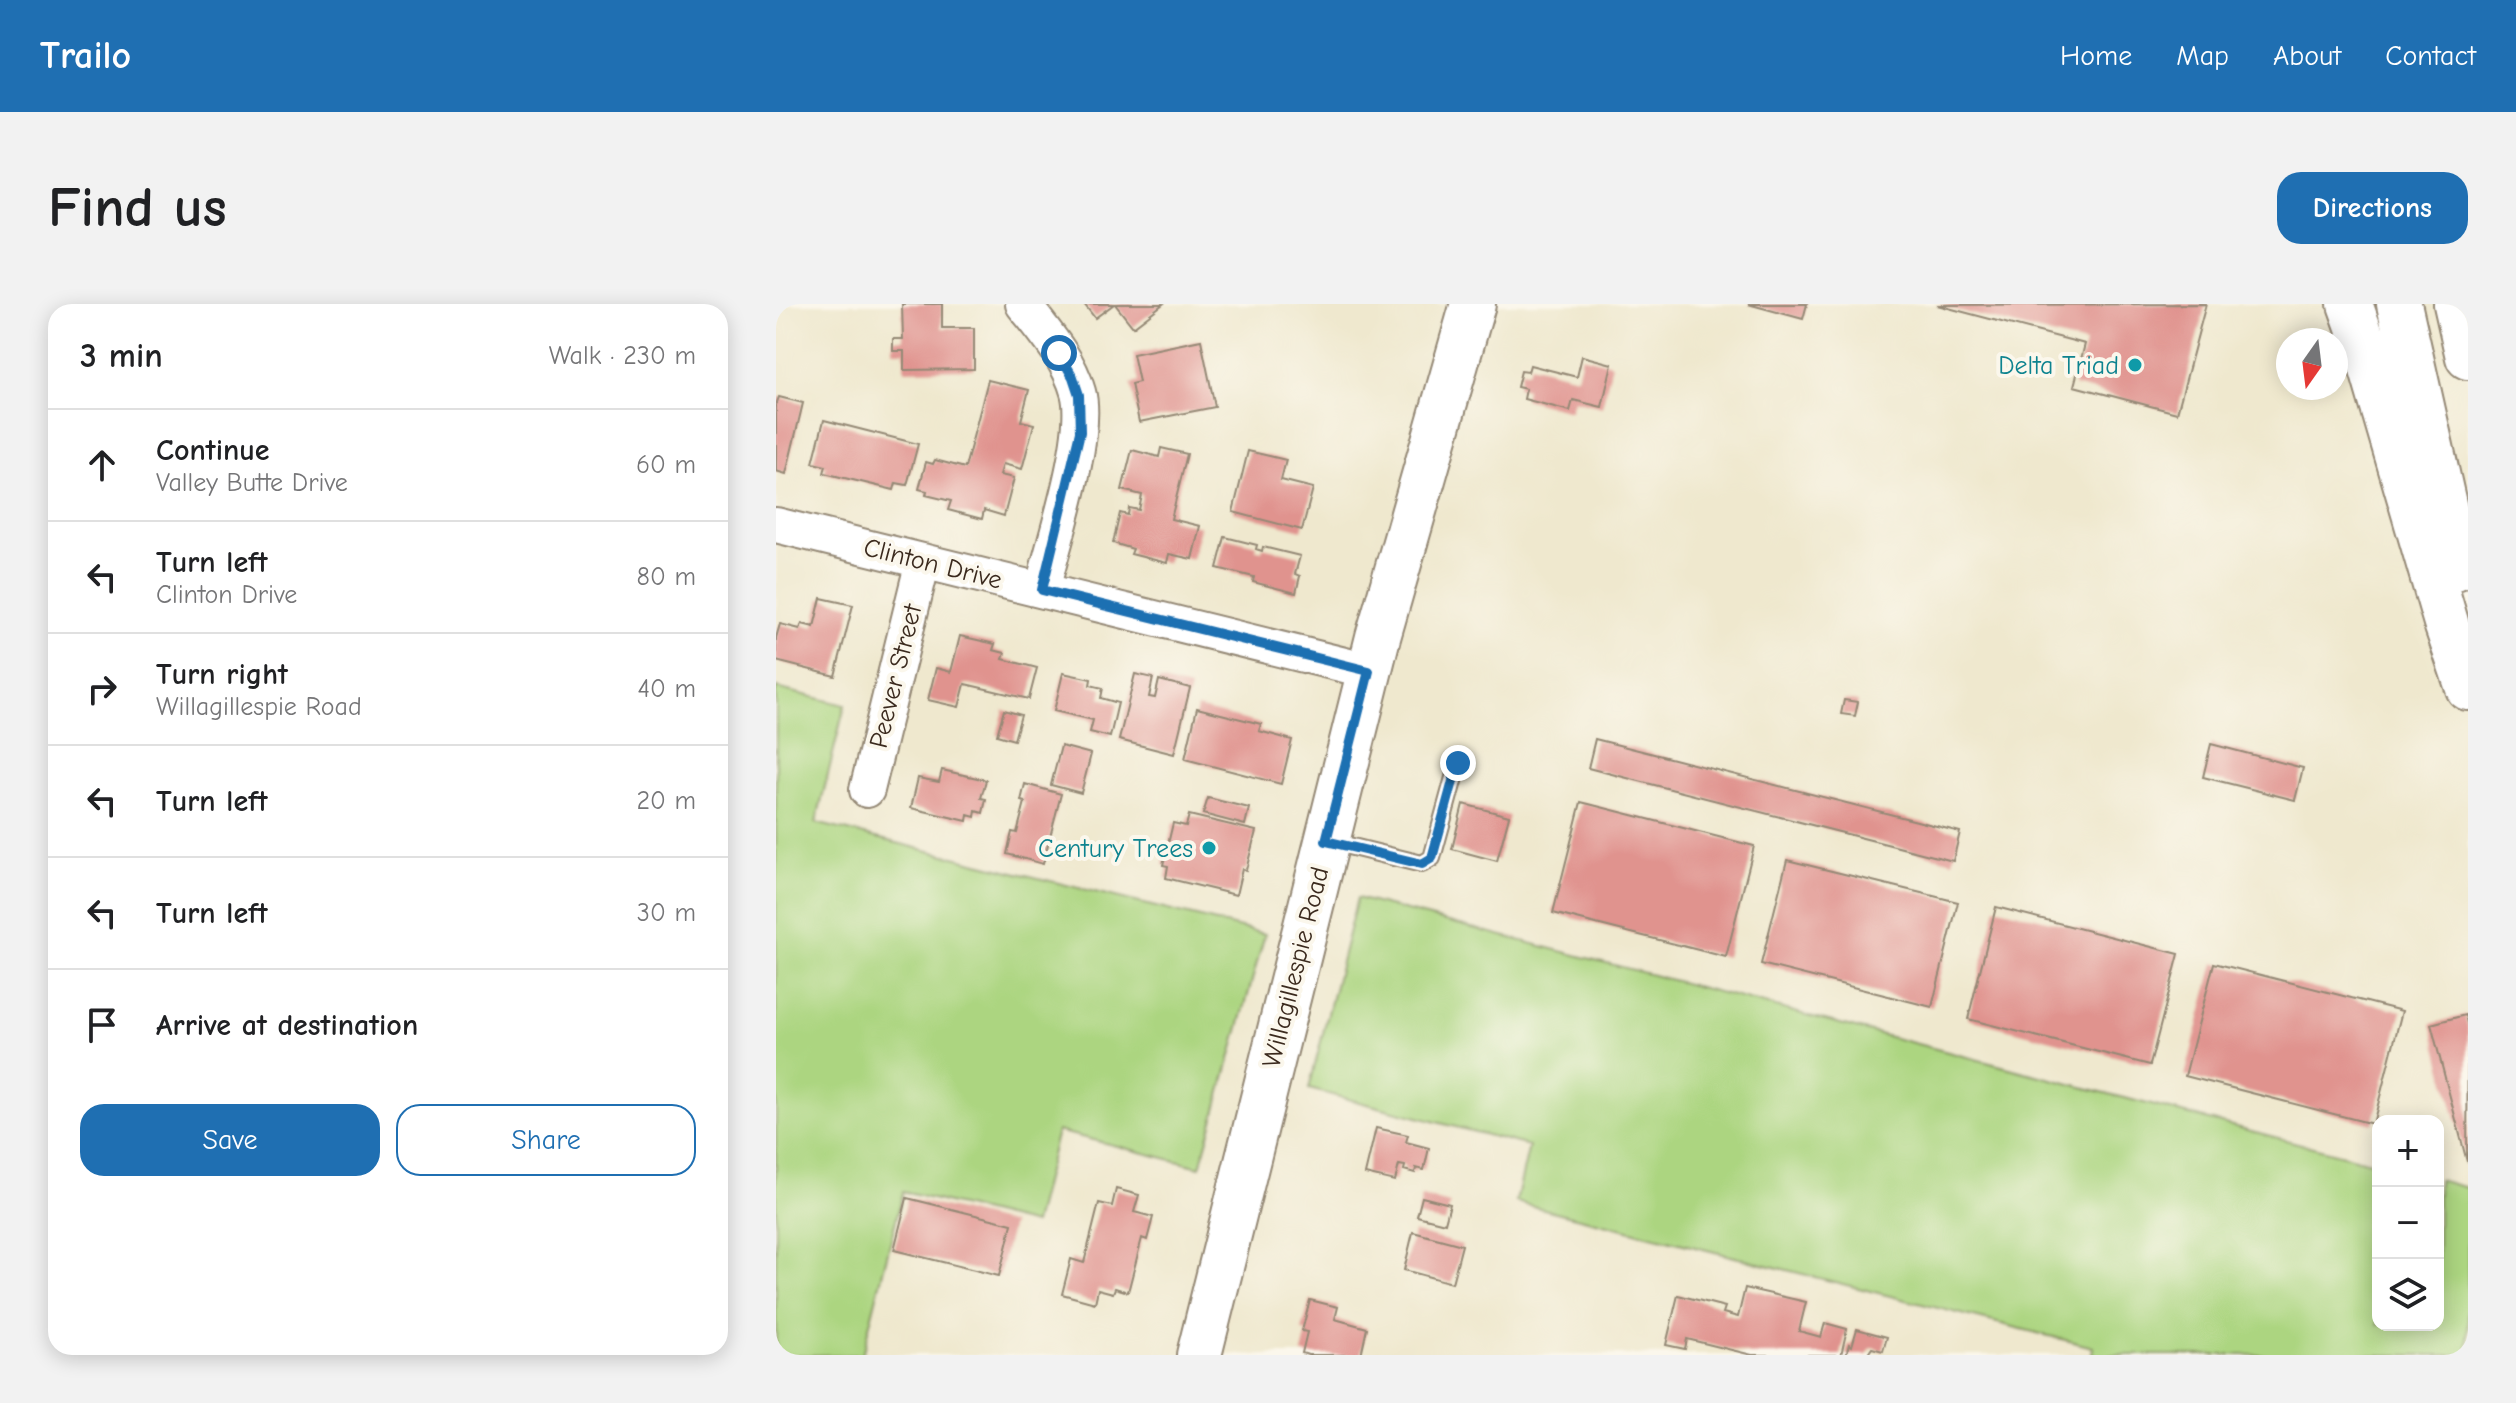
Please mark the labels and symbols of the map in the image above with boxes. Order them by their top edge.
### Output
north arrow [2276,328,2348,400]
route start [1041,335,1077,371]
place label: Delta Triad [1998,351,2119,381]
marker: Delta Triad [2126,356,2144,374]
street label: Clinton Drive [861,532,1005,596]
street label: Peever Street [864,600,929,751]
route end [1440,745,1476,781]
place label: Century Trees [1038,834,1193,864]
marker: Century Trees [1200,839,1218,857]
street label: Willagillespie Road [1257,864,1335,1071]

